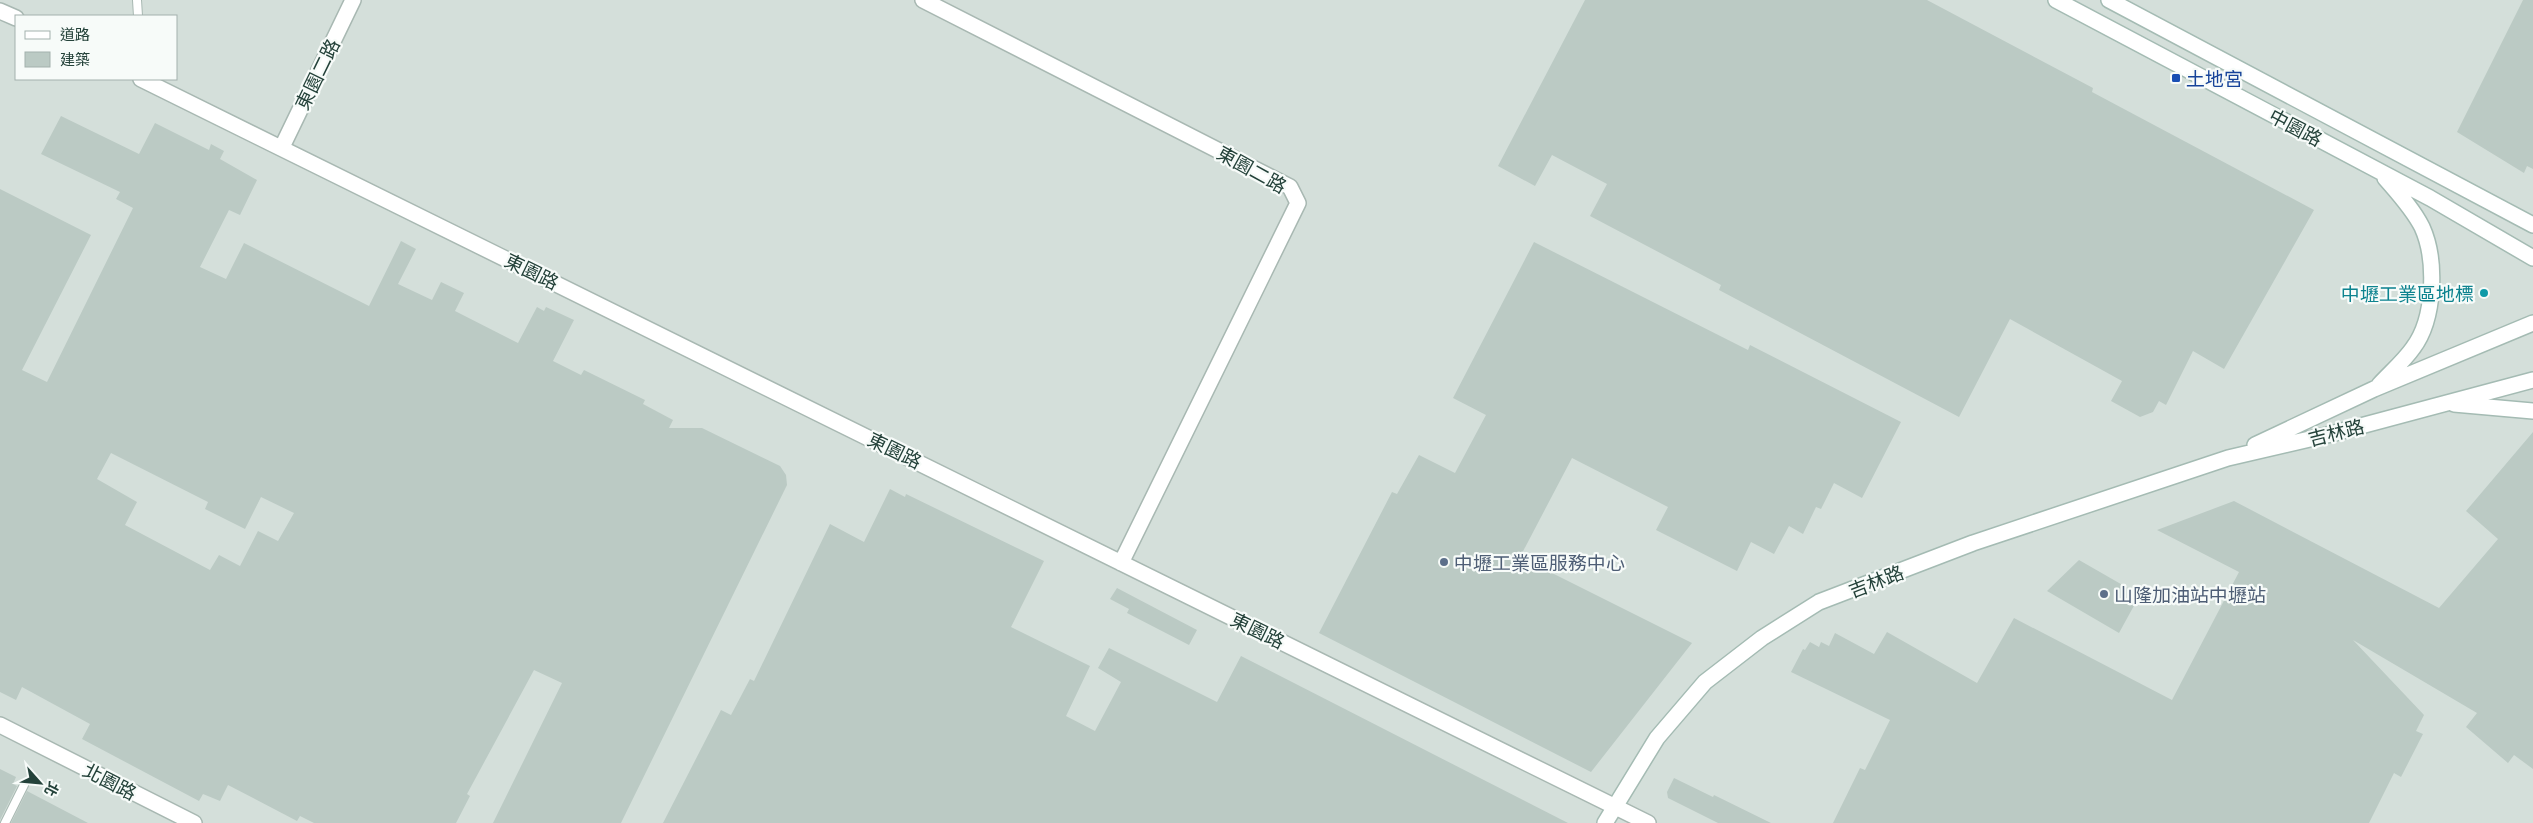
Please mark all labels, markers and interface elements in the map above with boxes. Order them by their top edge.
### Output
legend [15,15,178,80]
text: 道路 [60,23,90,46]
street label: 東園二路 [287,33,347,115]
text: 建築 [60,48,90,71]
place label: 土地宮 [2186,64,2243,93]
marker: 土地宮 [2170,72,2182,84]
street label: 中園路 [2264,101,2328,153]
street label: 東園二路 [1212,138,1292,200]
street label: 東園路 [500,245,564,297]
place label: 中壢工業區地標 [2341,279,2474,308]
marker: 中壢工業區地標 [2478,287,2490,299]
street label: 吉林路 [2305,411,2367,453]
street label: 東園路 [863,424,927,476]
place label: 中壢工業區服務中心 [1454,548,1625,577]
marker: 中壢工業區服務中心 [1438,556,1450,568]
street label: 吉林路 [1844,557,1908,605]
place label: 山隆加油站中壢站 [2114,580,2266,609]
marker: 山隆加油站中壢站 [2098,588,2110,600]
street label: 東園路 [1226,604,1290,656]
street label: 北園路 [78,755,142,807]
north arrow [15,758,65,808]
text: 北 [39,778,65,800]

